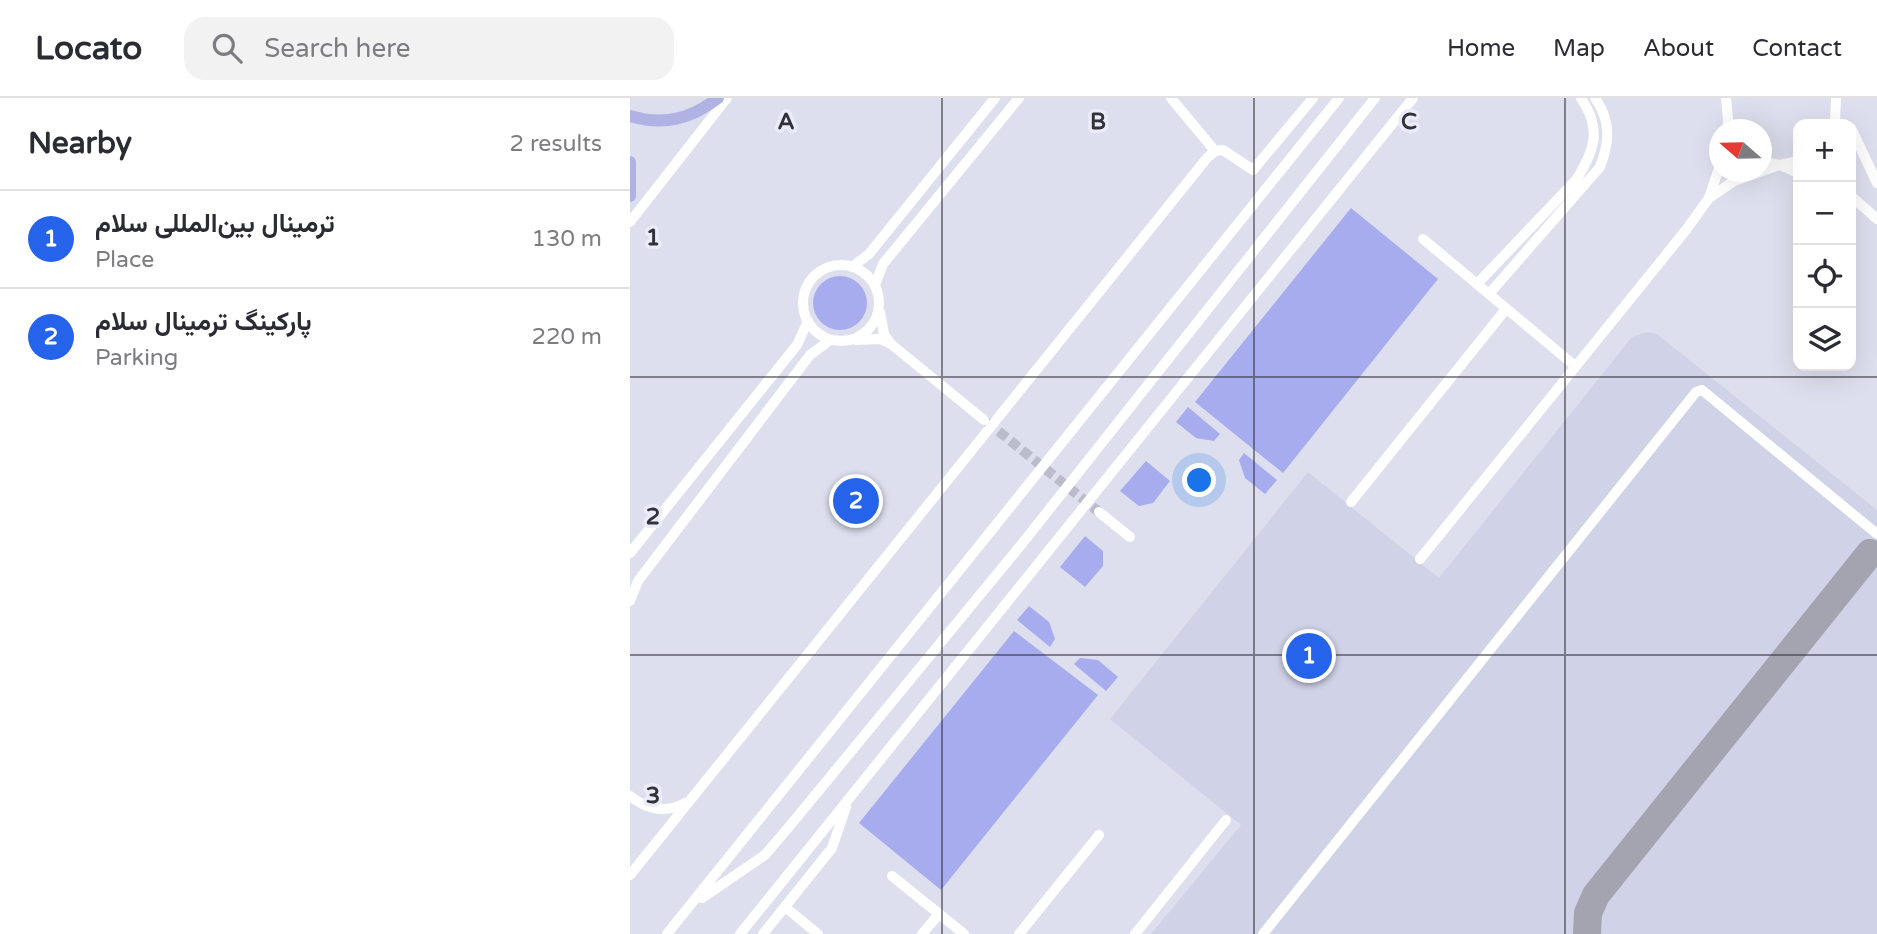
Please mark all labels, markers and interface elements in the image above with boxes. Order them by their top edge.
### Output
search box [184,17,674,80]
text: Locato [35,29,142,68]
icon: search [208,29,246,67]
text: Search here [264,33,410,64]
text: Home [1447,34,1515,63]
text: Map [1553,34,1605,63]
text: About [1643,34,1714,63]
text: Contact [1752,34,1842,63]
text: A [777,108,795,136]
text: B [1090,108,1106,136]
text: C [1401,108,1417,136]
north arrow [1709,119,1772,182]
map controls [1793,119,1856,371]
button: + [1793,119,1856,182]
text: Nearby [28,125,132,162]
text: 2 results [509,130,602,158]
button: − [1793,182,1856,245]
text: ترمینال بین‌المللی سلام [95,208,335,239]
text: 1 [646,224,660,252]
text: 1 [44,225,58,253]
text: 130 m [532,225,602,253]
button: locate [1793,245,1856,308]
text: Place [95,246,154,274]
text: پارکینگ ترمینال سلام [95,306,312,337]
button: layers [1793,308,1856,371]
text: 2 [44,323,58,351]
text: 220 m [532,323,602,351]
text: Parking [95,344,178,372]
your location [1182,463,1216,497]
pin: 2 [833,475,879,527]
text: 2 [646,503,660,531]
pin: 1 [1286,630,1332,682]
text: 3 [646,782,660,810]

